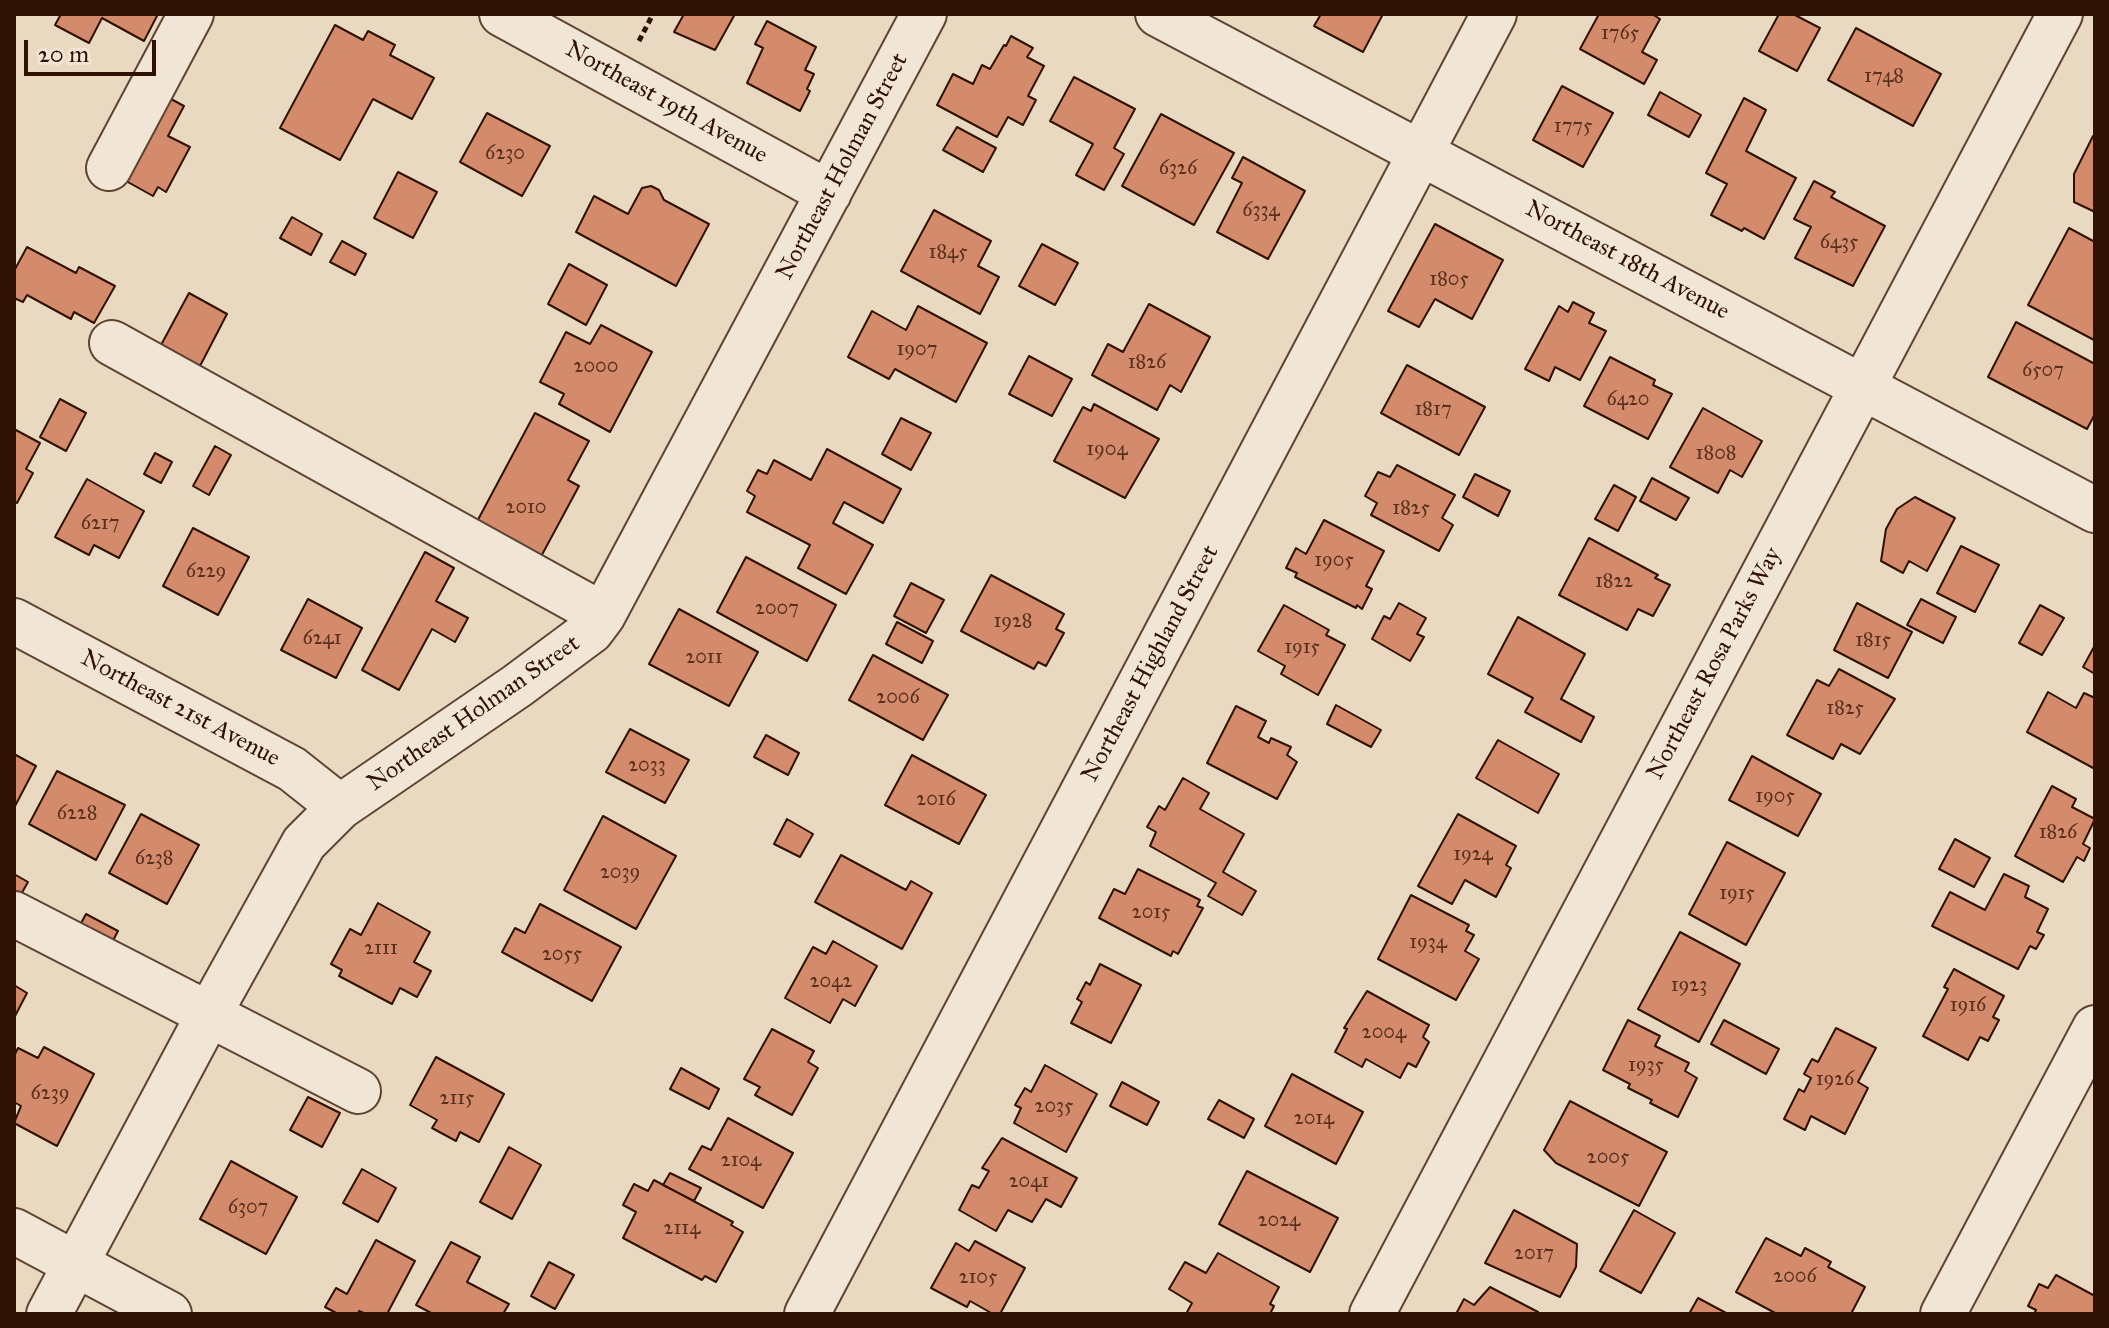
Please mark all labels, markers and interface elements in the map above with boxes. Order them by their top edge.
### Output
house number: 1765 [1601,22,1639,46]
scale bar [28,24,160,74]
street label: Northeast 19th Avenue [560,35,772,171]
text: 20 m [38,39,89,69]
street label: Northeast Holman Street [771,49,915,285]
house number: 1748 [1864,65,1904,89]
house number: 1775 [1554,115,1592,139]
house number: 6230 [485,142,525,166]
house number: 6326 [1159,157,1197,181]
street label: Northeast 18th Avenue [1520,195,1734,327]
house number: 6334 [1242,199,1280,223]
house number: 6435 [1820,231,1858,255]
house number: 1845 [929,241,967,265]
house number: 1805 [1429,268,1469,292]
house number: 1907 [897,338,937,362]
house number: 1826 [1128,351,1166,375]
house number: 2000 [574,355,618,379]
house number: 6507 [2022,359,2064,383]
house number: 6420 [1607,388,1649,412]
house number: 1817 [1414,398,1452,422]
house number: 1904 [1086,438,1128,462]
house number: 1808 [1696,442,1736,466]
house number: 2010 [506,496,546,520]
house number: 1825 [1392,497,1430,521]
house number: 6217 [81,512,119,536]
street label: Northeast Highland Street [1076,541,1226,787]
street label: Northeast Rosa Parks Way [1642,543,1788,785]
house number: 1905 [1314,549,1354,573]
house number: 6229 [186,560,226,584]
house number: 1822 [1595,570,1633,594]
house number: 2007 [755,597,799,621]
house number: 1928 [994,610,1032,634]
house number: 6241 [302,627,342,651]
house number: 1815 [1855,629,1891,653]
street label: Northeast Holman Street [362,630,586,798]
house number: 1915 [1284,636,1320,660]
street label: Northeast 21st Avenue [76,644,284,774]
house number: 2011 [685,646,723,670]
house number: 2006 [876,686,920,710]
house number: 1825 [1826,697,1864,721]
house number: 2033 [628,754,666,778]
house number: 1905 [1755,785,1795,809]
house number: 2016 [916,788,956,812]
house number: 6228 [57,802,97,826]
house number: 1826 [2039,821,2077,845]
house number: 1924 [1453,843,1493,867]
house number: 6238 [135,847,173,871]
house number: 2039 [600,861,640,885]
house number: 1915 [1719,882,1755,906]
house number: 2015 [1132,901,1170,925]
house number: 1934 [1409,931,1447,955]
house number: 2111 [364,937,398,961]
house number: 2055 [542,943,582,967]
house number: 2042 [810,970,852,994]
house number: 1923 [1671,974,1707,998]
house number: 1916 [1950,994,1986,1018]
house number: 2004 [1362,1021,1406,1045]
house number: 1935 [1628,1054,1664,1078]
house number: 1926 [1816,1068,1854,1092]
house number: 6239 [31,1082,69,1106]
house number: 2115 [440,1087,474,1111]
house number: 2035 [1035,1095,1073,1119]
house number: 2014 [1294,1107,1334,1131]
house number: 2005 [1587,1146,1629,1170]
house number: 2104 [721,1149,761,1173]
house number: 2041 [1009,1170,1049,1194]
house number: 6307 [228,1196,268,1220]
house number: 2024 [1258,1209,1300,1233]
house number: 2114 [664,1217,700,1241]
house number: 2017 [1514,1242,1554,1266]
house number: 2006 [1773,1265,1817,1289]
house number: 2105 [959,1266,997,1290]

